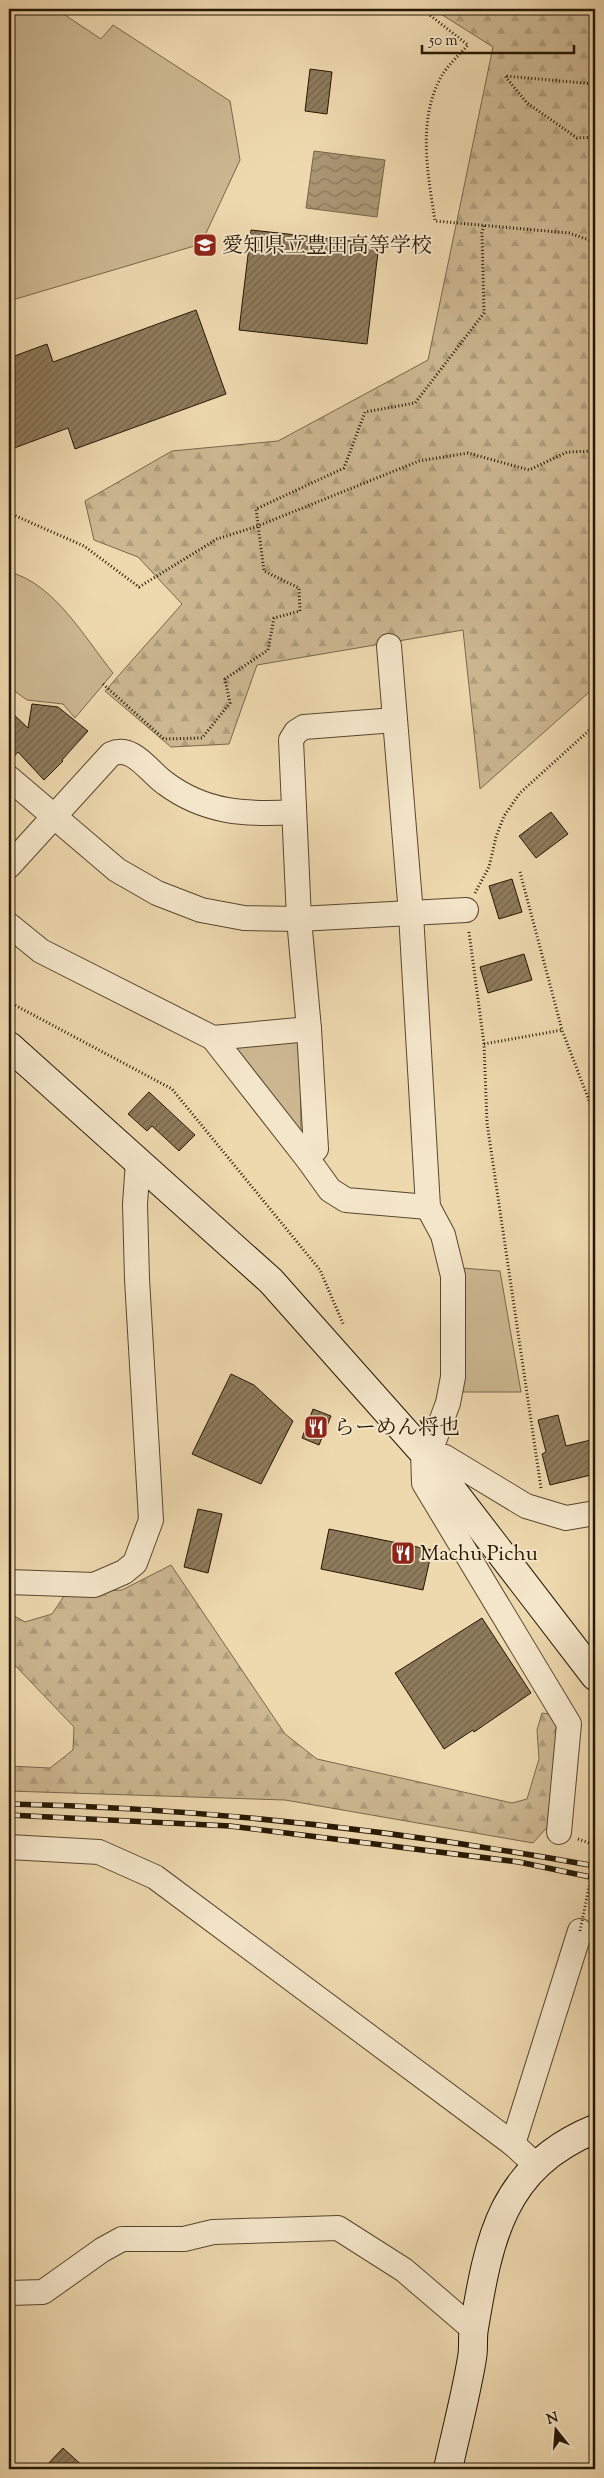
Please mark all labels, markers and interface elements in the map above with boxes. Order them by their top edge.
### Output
scale bar [422,22,574,54]
text: 50 m [428,31,458,52]
school or university icon: 愛知県立豊田高等学校 [192,232,218,258]
place label: 愛知県立豊田高等学校 [222,232,432,262]
restaurant icon: らーめん将也 [303,1414,329,1440]
place label: らーめん将也 [334,1414,460,1444]
restaurant icon: Machu Pichu [390,1540,416,1566]
place label: Machu Pichu [420,1540,538,1570]
north arrow [532,2406,582,2456]
text: N [545,2408,561,2431]

